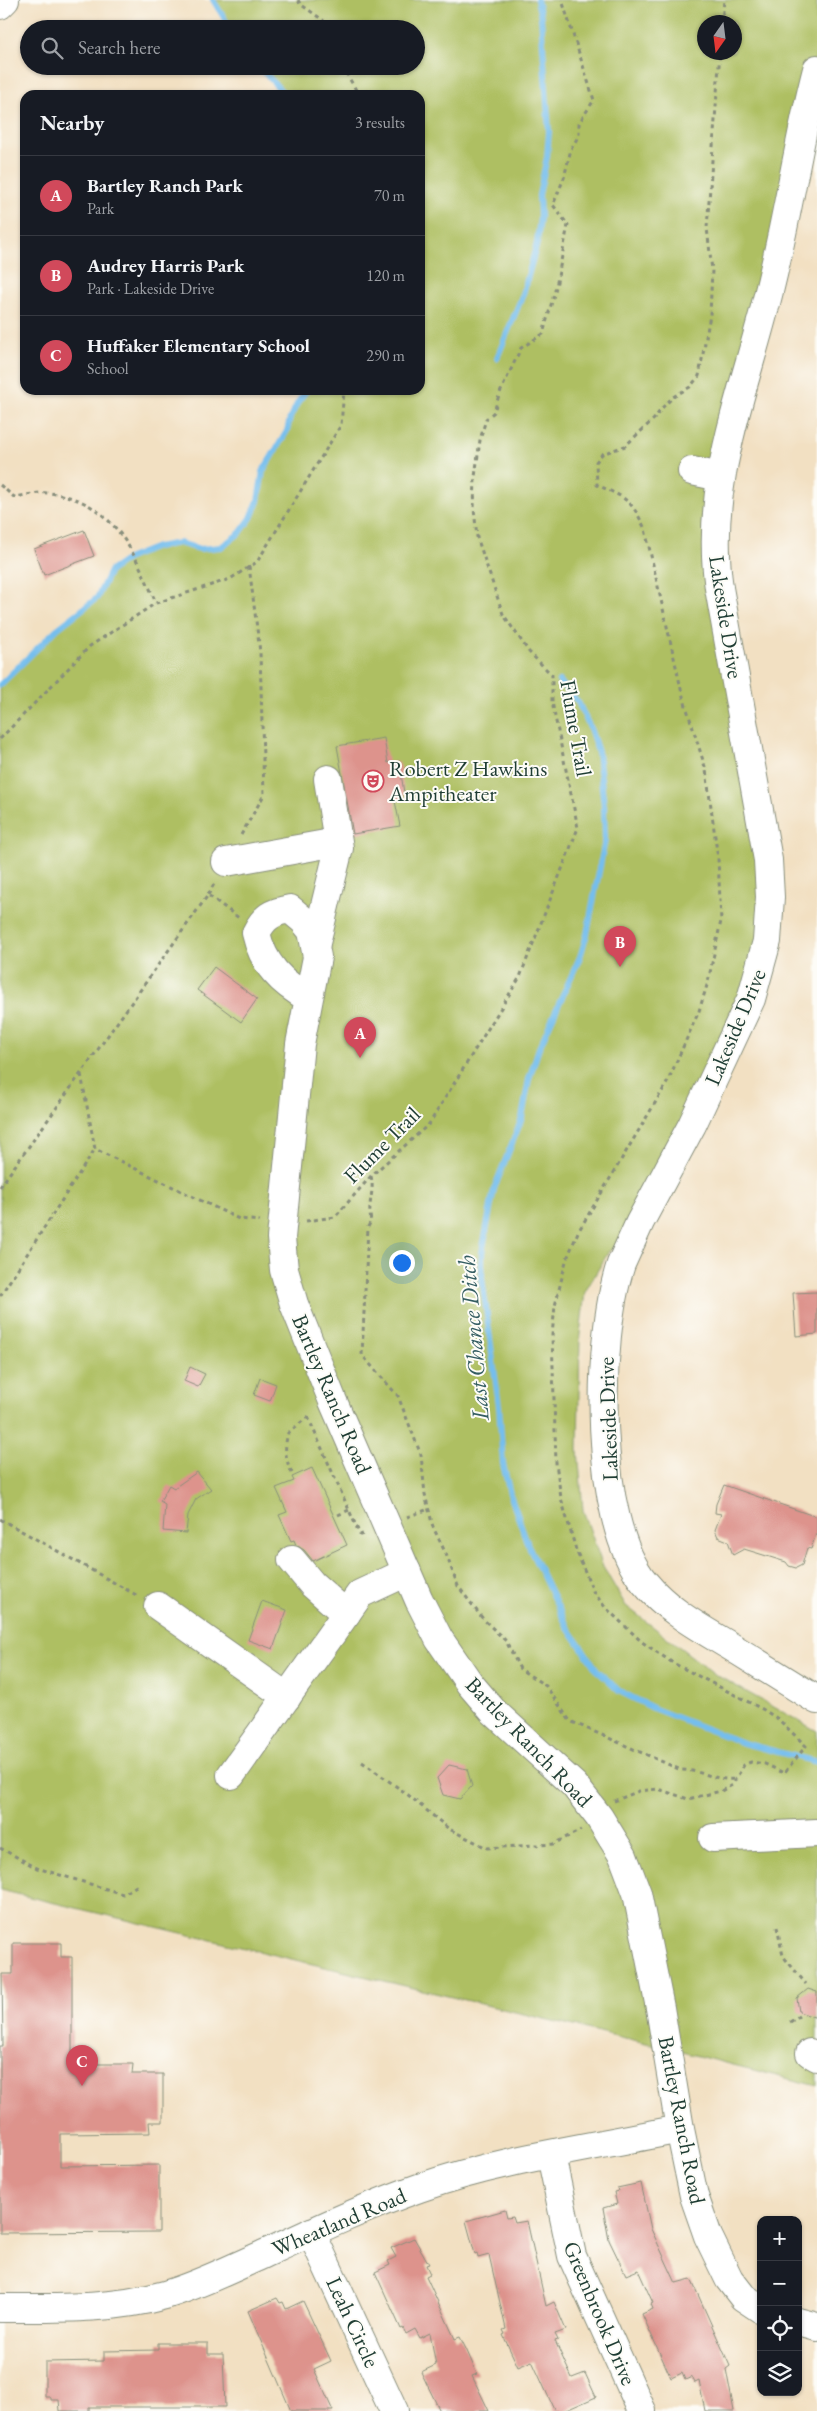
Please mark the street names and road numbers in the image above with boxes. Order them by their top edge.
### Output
street label: Lakeside Drive [702,553,750,681]
street label: Flume Trail [553,677,599,779]
street label: Lakeside Drive [697,964,773,1090]
street label: Flume Trail [337,1100,427,1190]
street label: Bartley Ranch Road [285,1310,379,1479]
street label: Lakeside Drive [591,1356,625,1482]
street label: Bartley Ranch Road [459,1671,599,1814]
street label: Bartley Ranch Road [651,2033,713,2207]
street label: Wheatland Road [268,2180,411,2263]
street label: Greenbrook Drive [557,2237,644,2390]
street label: Leah Circle [319,2272,387,2373]

